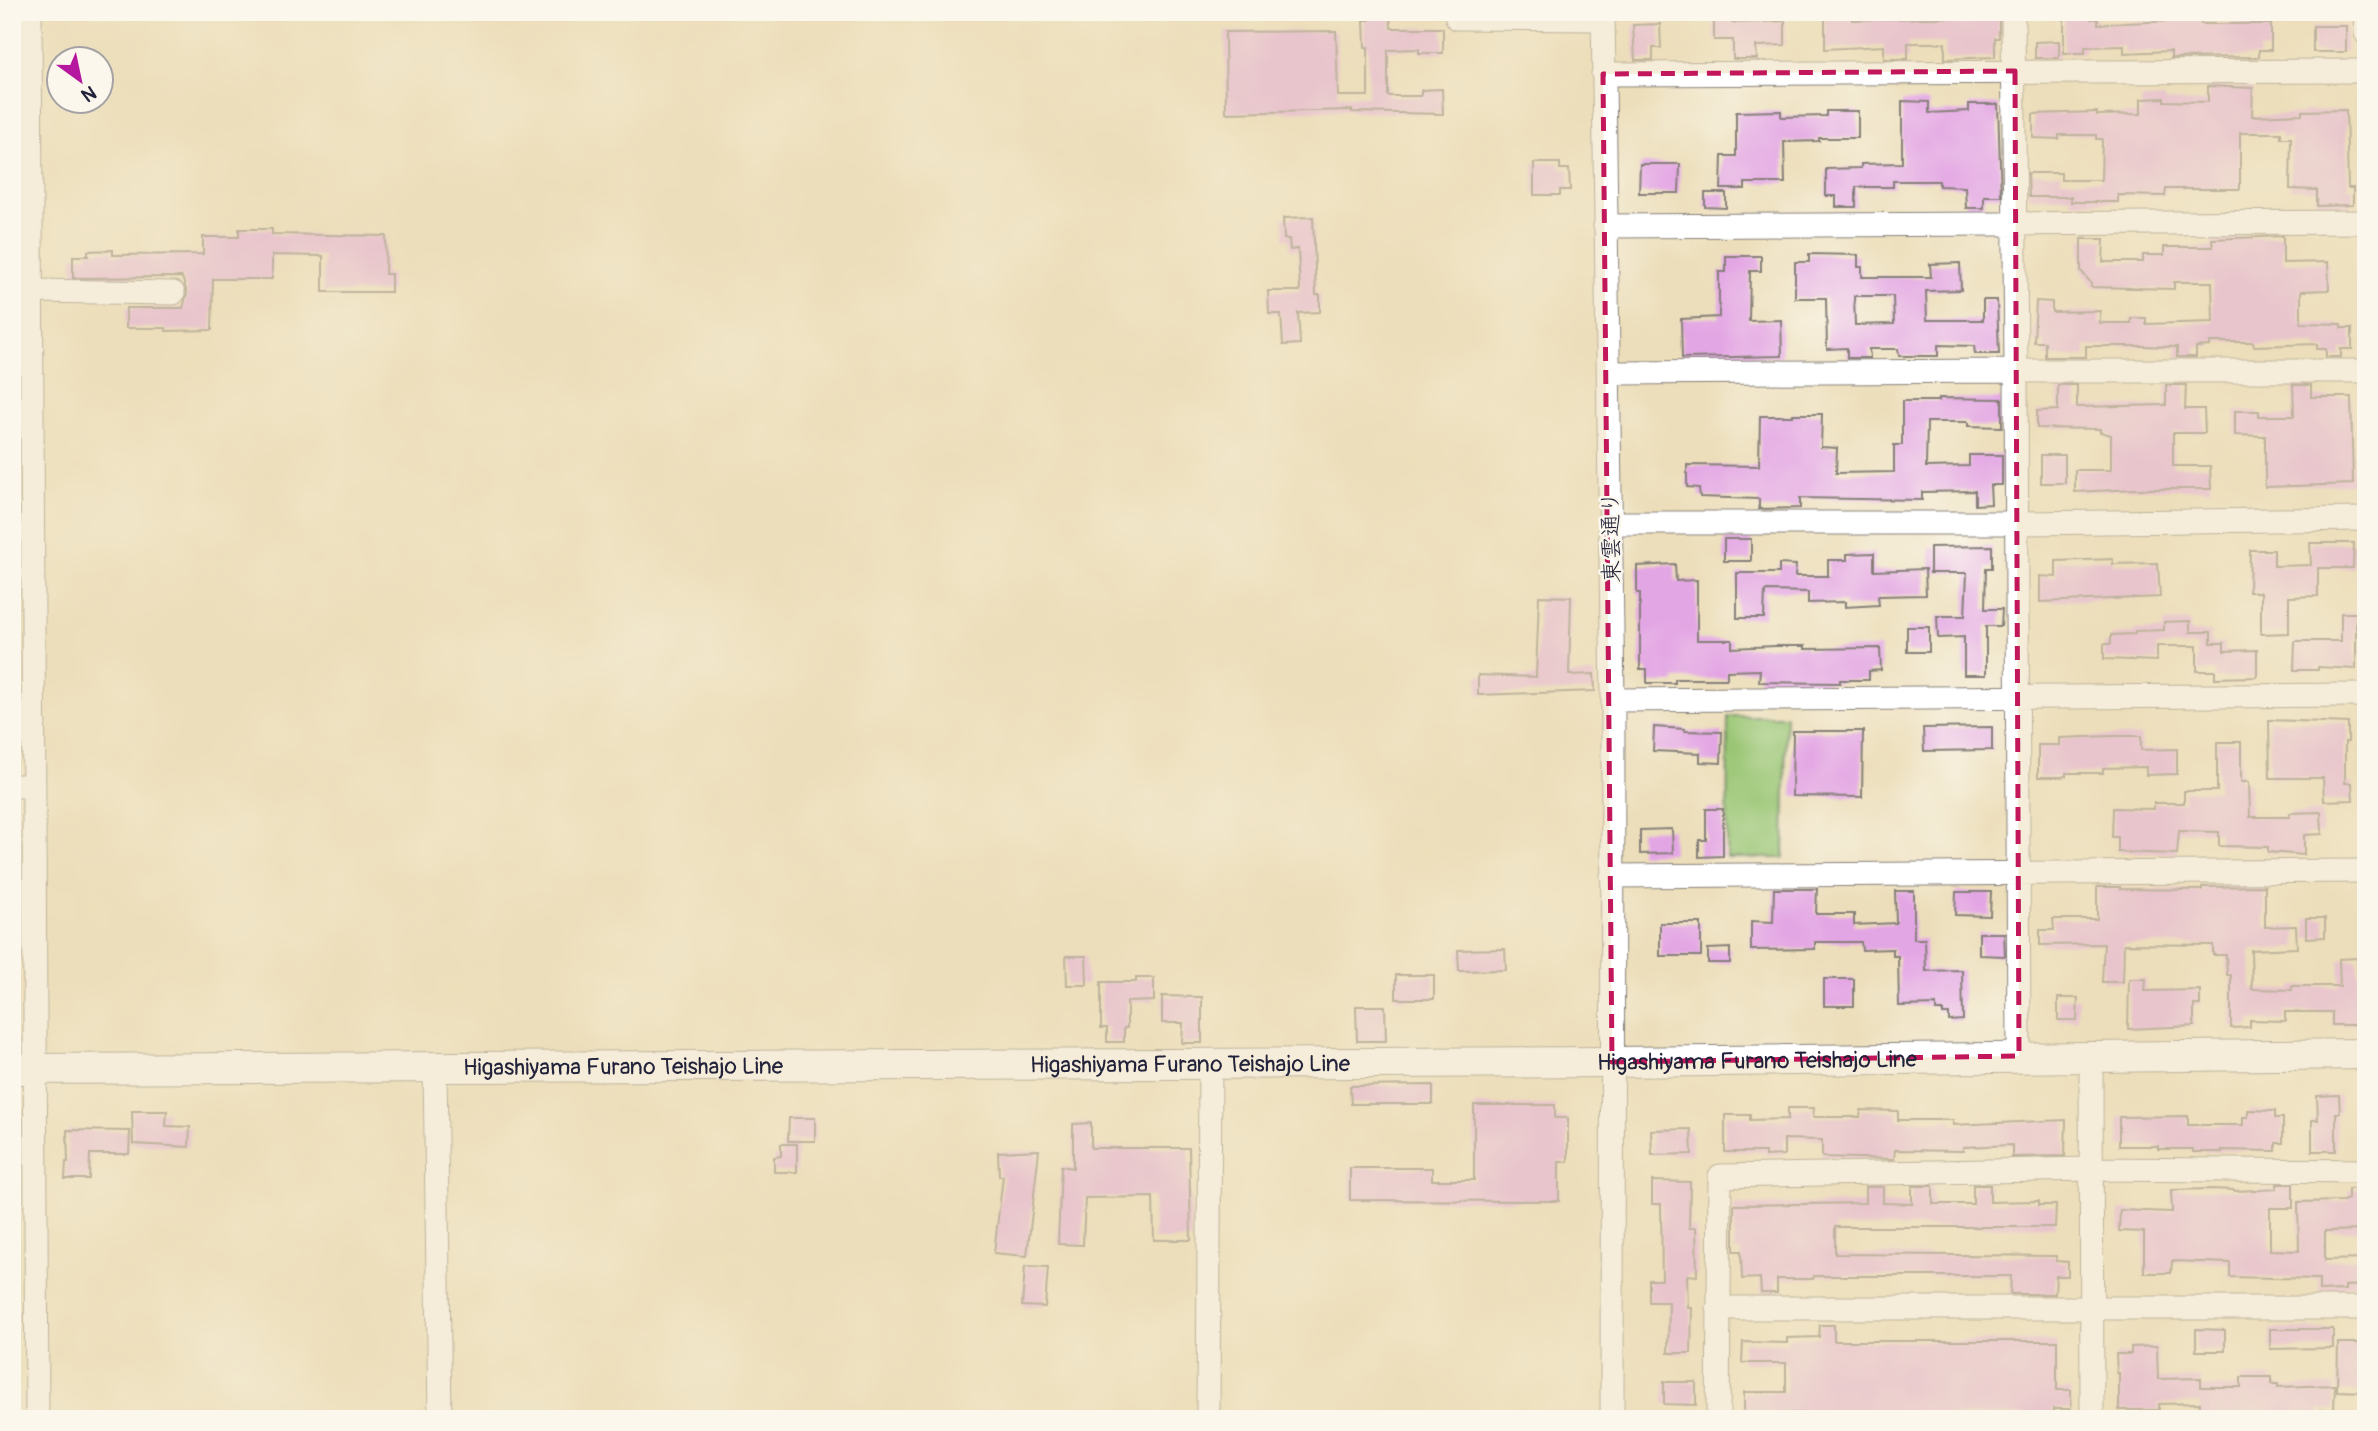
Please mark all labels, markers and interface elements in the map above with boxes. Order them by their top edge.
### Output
north arrow [46,46,116,116]
text: N [77,80,101,107]
street label: 東雲通り [1596,491,1626,583]
street label: Higashiyama Furano Teishajo Line [1597,1044,1918,1077]
street label: Higashiyama Furano Teishajo Line [1030,1049,1351,1079]
street label: Higashiyama Furano Teishajo Line [463,1051,784,1082]

